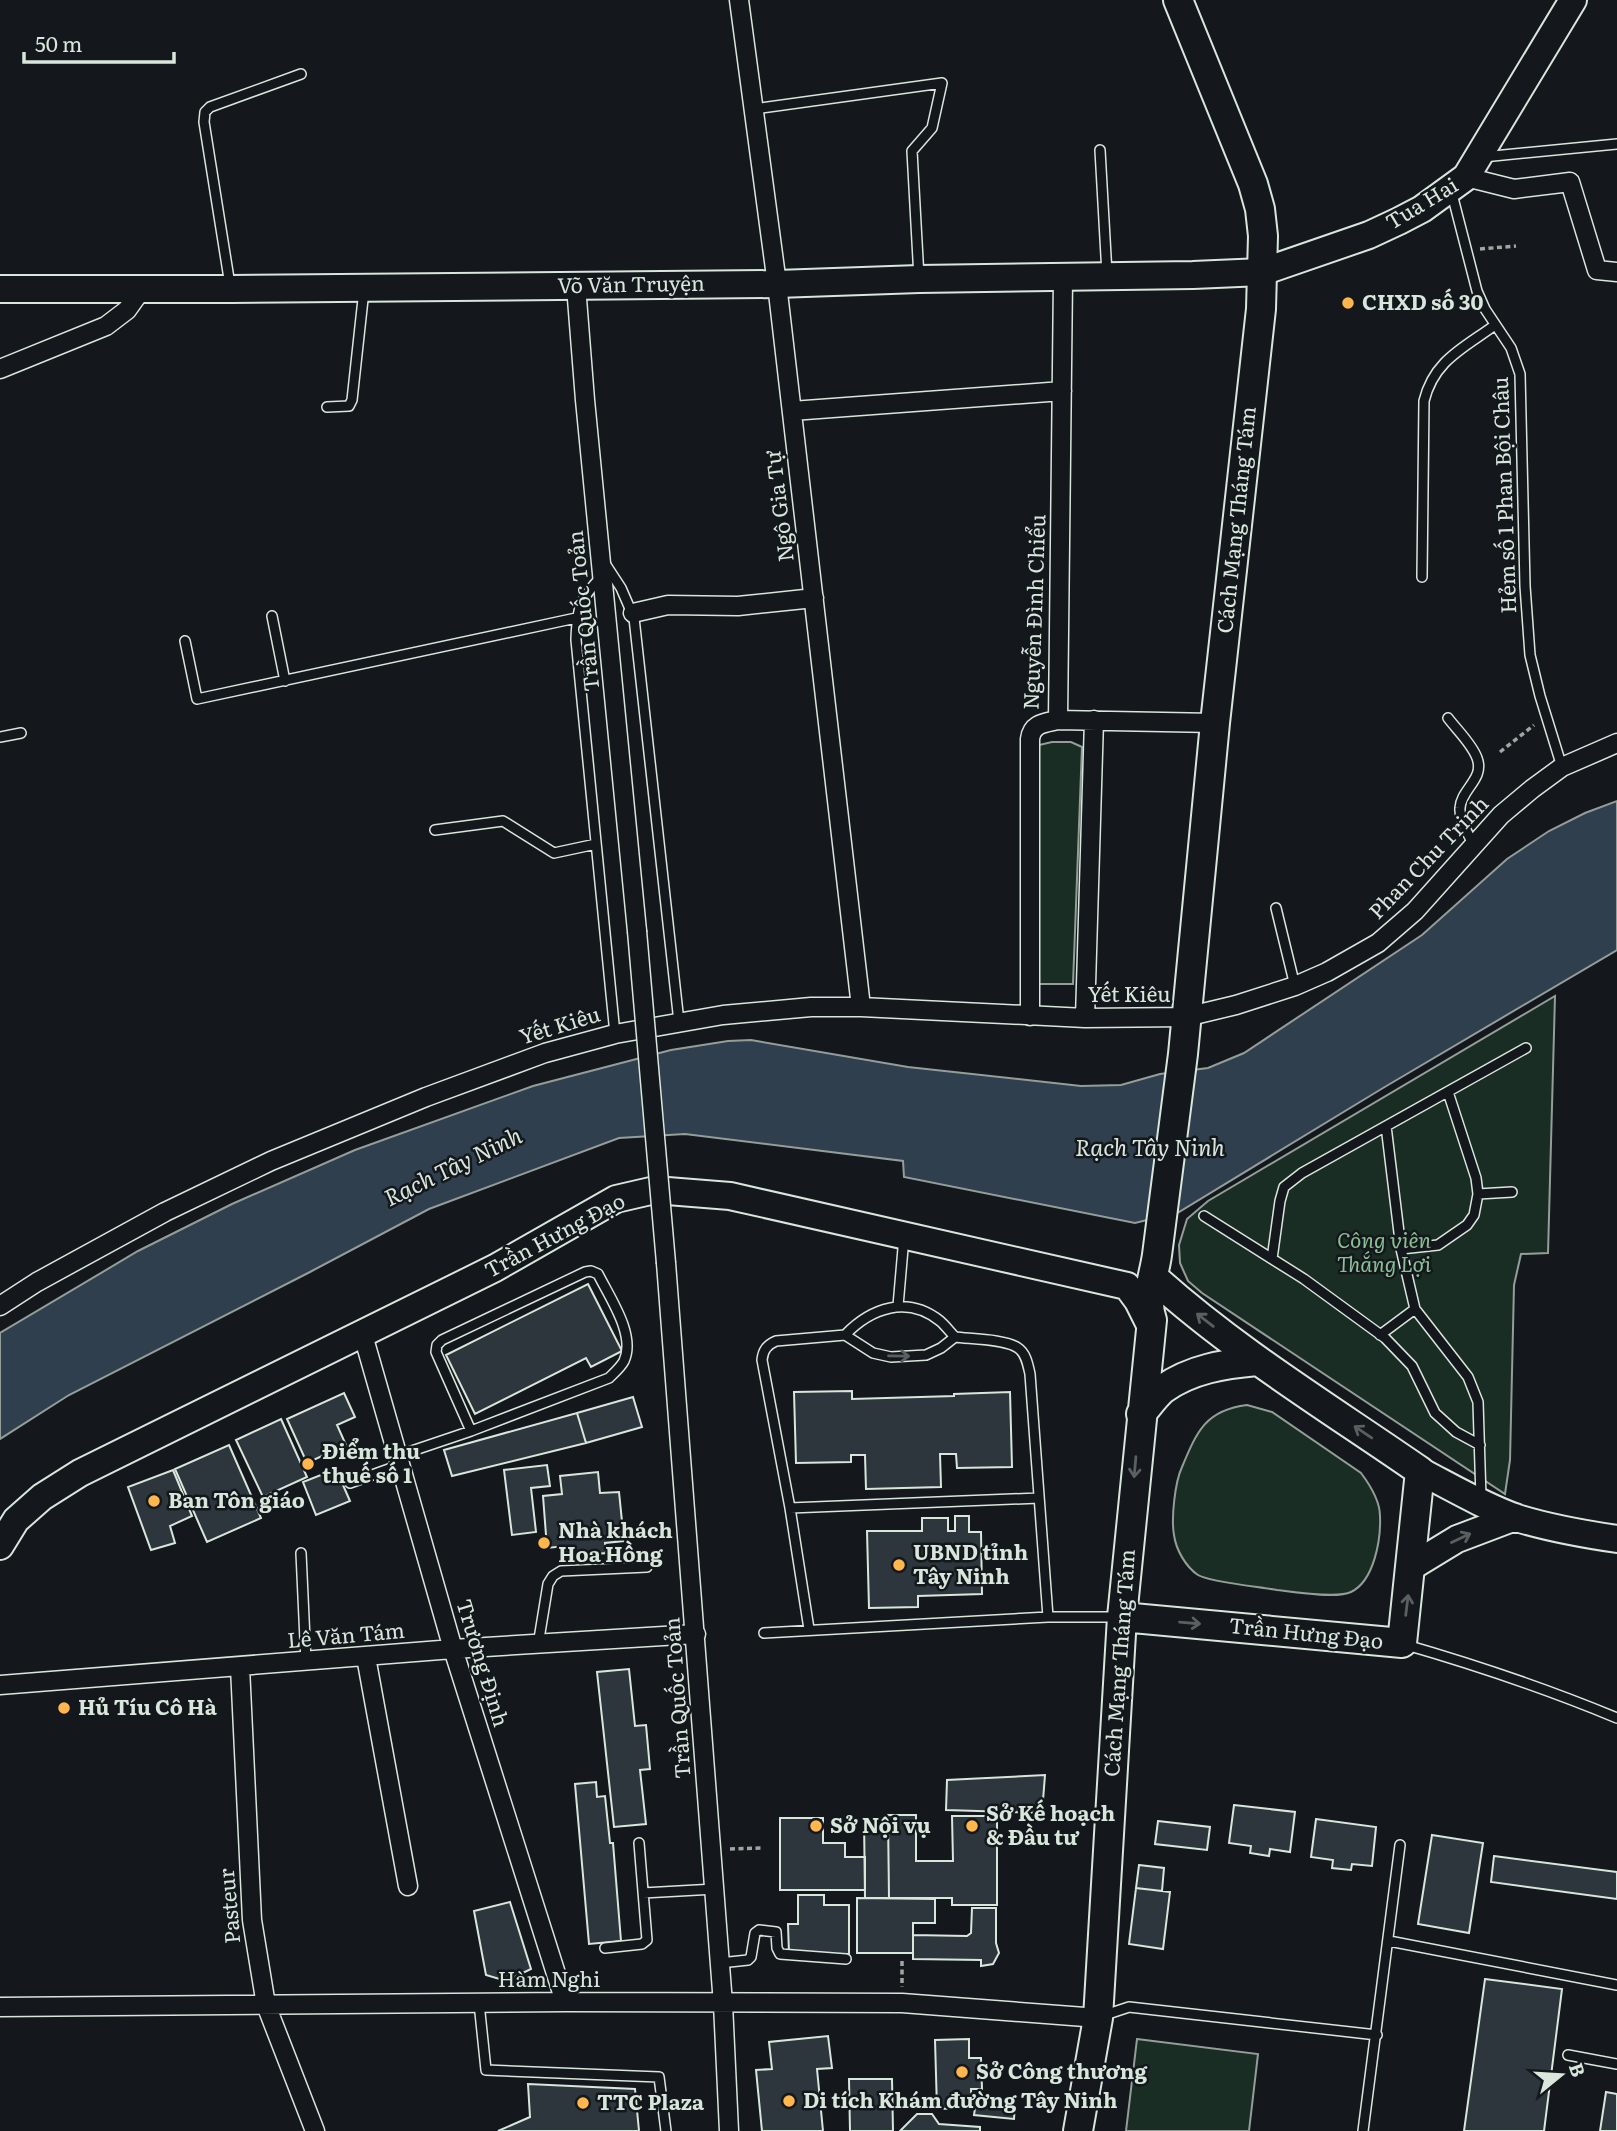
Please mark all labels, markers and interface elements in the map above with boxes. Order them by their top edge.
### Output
scale bar [24,21,175,65]
text: 50 m [35,27,82,58]
street label: Tua Hai [1379,168,1463,236]
street label: Võ Văn Truyện [557,266,705,299]
place label: CHXD số 30 [1362,285,1483,316]
marker: CHXD số 30 [1340,295,1356,311]
street label: Hẻm số 1 Phan Bội Châu [1483,376,1522,614]
street label: Cách Mạng Tháng Tám [1207,405,1262,635]
street label: Ngô Gia Tự [755,448,800,564]
street label: Nguyễn Đình Chiểu [1014,513,1051,710]
street label: Trần Quốc Toản [558,529,605,693]
street label: Phan Chu Trinh [1360,788,1494,925]
street label: Yết Kiêu [1087,977,1171,1008]
street label: Yết Kiêu [515,997,604,1051]
water label: Rạch Tây Ninh [377,1117,527,1213]
water label: Rạch Tây Ninh [1075,1129,1225,1163]
street label: Trần Hưng Đạo [478,1184,630,1284]
park label: Công viên Thắng Lợi [1337,1223,1432,1278]
one-way arrow [1196,1313,1214,1328]
one-way arrow [888,1349,911,1363]
one-way arrow [1354,1425,1373,1439]
place label: Điểm thu thuế số 1 [322,1434,420,1489]
marker: Điểm thu thuế số 1 [300,1456,316,1472]
one-way arrow [1129,1456,1142,1478]
place label: Ban Tôn giáo [168,1483,305,1514]
marker: Ban Tôn giáo [146,1493,162,1509]
place label: Nhà khách Hoa Hồng [558,1513,673,1568]
one-way arrow [1450,1530,1471,1544]
marker: Nhà khách Hoa Hồng [536,1535,552,1551]
place label: UBND tỉnh Tây Ninh [913,1535,1028,1590]
street label: Cách Mạng Tháng Tám [1094,1548,1141,1778]
marker: UBND tỉnh Tây Ninh [891,1557,907,1573]
one-way arrow [1400,1594,1413,1617]
street label: Trương Định [450,1595,519,1730]
street label: Trần Hưng Đạo [1228,1608,1385,1655]
street label: Lê Văn Tám [286,1613,406,1654]
street label: Trần Quốc Toản [654,1616,697,1780]
one-way arrow [1178,1617,1200,1630]
place label: Hủ Tíu Cô Hà [78,1690,218,1721]
marker: Hủ Tíu Cô Hà [56,1700,72,1716]
place label: Sở Kế hoạch & Đầu tư [986,1796,1115,1851]
place label: Sở Nội vụ [830,1808,931,1839]
marker: Sở Nội vụ [808,1818,824,1834]
marker: Sở Kế hoạch & Đầu tư [964,1818,980,1834]
street label: Pasteur [209,1867,246,1945]
street label: Hàm Nghi [498,1962,600,1993]
north arrow [1526,2040,1596,2110]
place label: Sở Công thương [976,2054,1147,2085]
text: B [1563,2059,1593,2080]
marker: Sở Công thương [954,2064,970,2080]
place label: Di tích Khám đường Tây Ninh [803,2083,1117,2114]
place label: TTC Plaza [597,2085,705,2116]
marker: Di tích Khám đường Tây Ninh [781,2093,797,2109]
marker: TTC Plaza [575,2095,591,2111]

